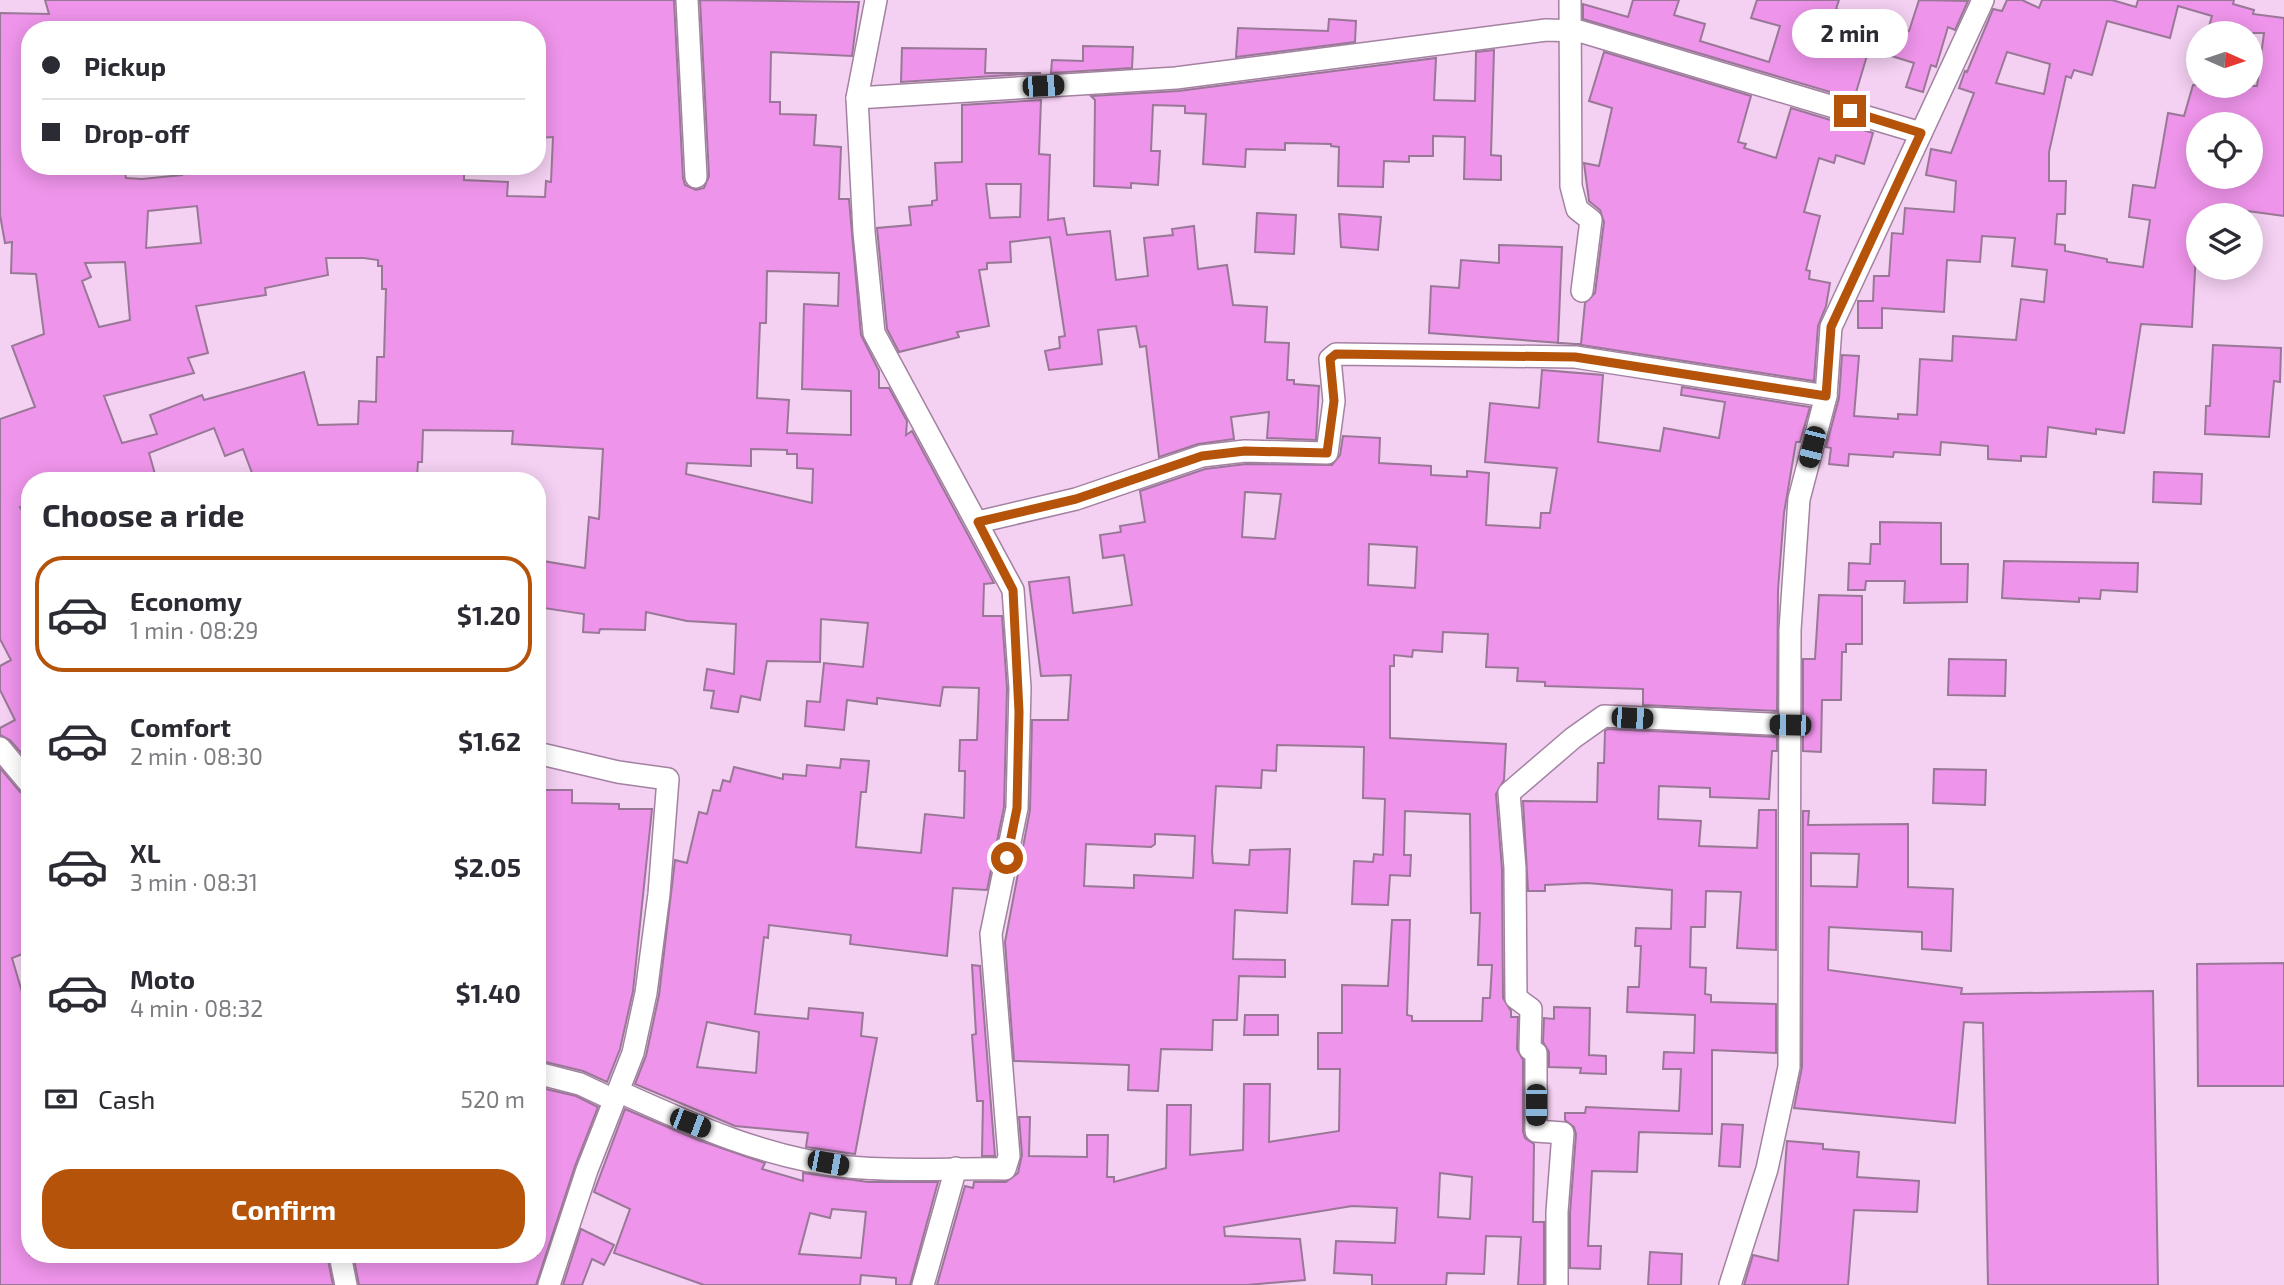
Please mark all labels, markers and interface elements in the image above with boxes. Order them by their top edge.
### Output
callout: 2 min [1792,10,1908,58]
text: 2 min [1821,19,1879,47]
north arrow [2186,21,2263,98]
map controls [2186,21,2263,280]
text: Pickup [84,50,166,81]
car [1022,74,1065,98]
route end [1834,95,1866,127]
button: locate [2186,112,2263,189]
text: Drop-off [84,117,189,148]
button: layers [2186,203,2263,280]
car [1797,424,1828,470]
text: Choose a ride [42,495,245,533]
icon: car [46,583,109,646]
text: Economy [130,585,242,616]
text: $1.20 [457,599,521,630]
text: 1 min · 08:29 [130,616,259,644]
car [1611,706,1654,730]
icon: car [46,709,109,772]
text: Comfort [130,711,231,742]
car [1769,714,1812,736]
text: $1.62 [458,725,521,756]
text: 2 min · 08:30 [130,742,263,770]
icon: car [46,835,109,898]
text: XL [130,837,161,868]
route start [991,842,1023,874]
text: $2.05 [454,851,521,882]
text: 3 min · 08:31 [130,868,258,896]
icon: car [46,961,109,1024]
text: Moto [130,963,195,994]
text: $1.40 [455,977,521,1008]
text: 4 min · 08:32 [130,994,263,1022]
icon: cash [42,1080,80,1118]
text: Cash [98,1083,155,1114]
car [1526,1084,1547,1126]
text: 520 m [461,1085,525,1113]
car [667,1106,714,1140]
car [806,1149,851,1177]
button: Confirm [42,1169,525,1249]

